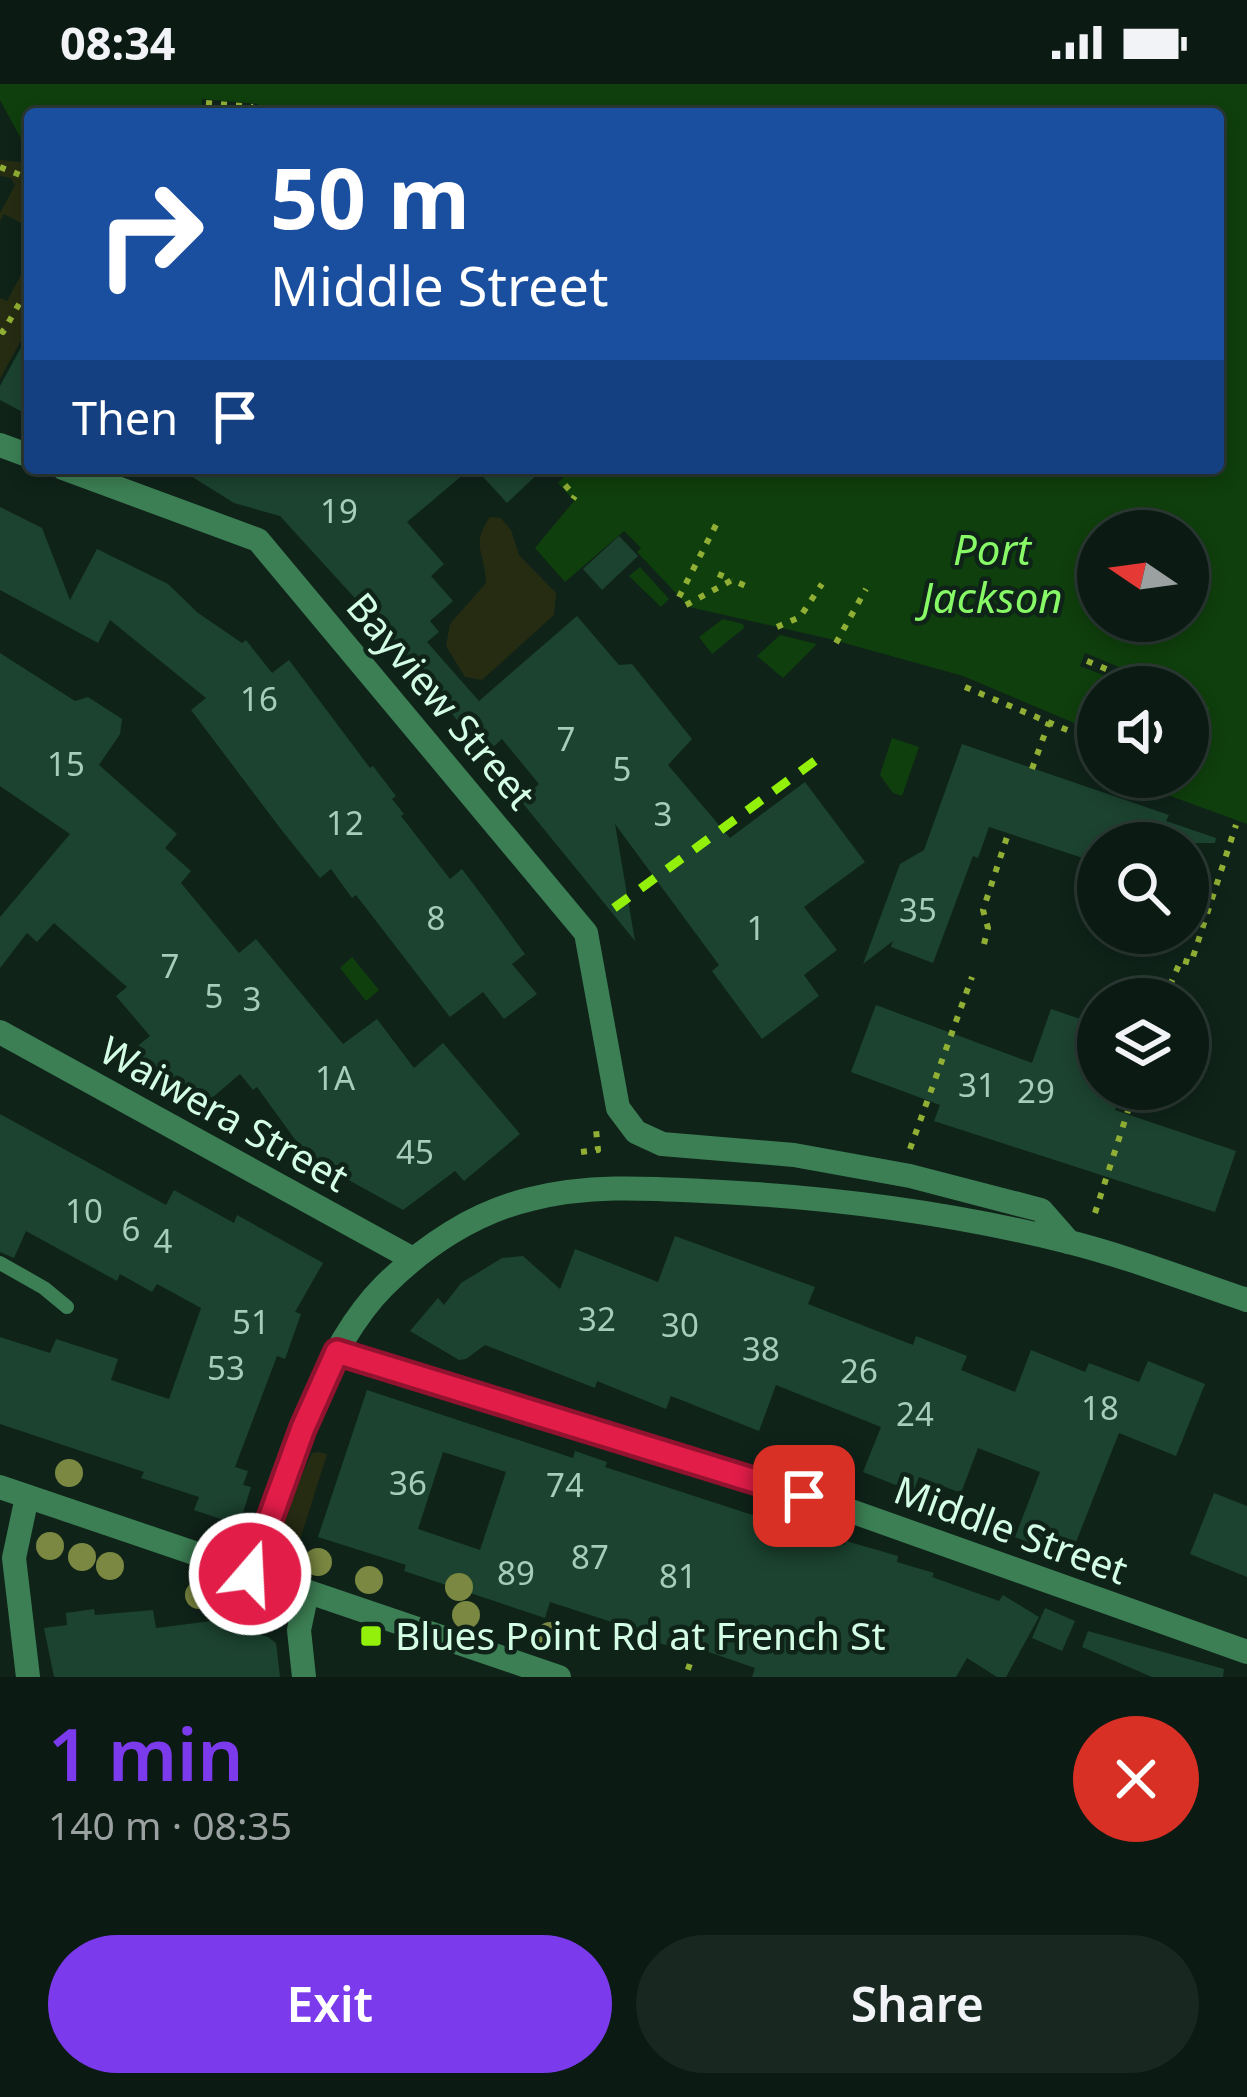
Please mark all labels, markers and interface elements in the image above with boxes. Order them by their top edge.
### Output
text: 08:34 [60,12,176,73]
text: 50 m [270,139,470,254]
icon: right [72,156,228,312]
text: Middle Street [270,248,609,322]
icon: arrive [202,384,268,450]
text: Then [72,387,178,448]
house number: 19 [320,488,358,533]
north arrow [1077,510,1209,642]
map controls [1077,510,1209,1110]
water label: Port Jackson [914,520,1063,625]
street label: Bayview Street [336,580,549,820]
button: sound [1077,666,1209,798]
house number: 16 [240,676,278,721]
house number: 7 [557,716,575,761]
house number: 15 [47,741,85,786]
house number: 5 [613,746,631,791]
house number: 3 [654,791,672,836]
house number: 12 [326,800,364,845]
button: search [1077,822,1209,954]
house number: 35 [899,887,937,932]
house number: 8 [427,895,445,940]
house number: 1 [747,905,765,950]
house number: 7 [161,943,179,988]
house number: 5 [205,973,223,1018]
house number: 3 [243,976,261,1021]
button: layers [1077,978,1209,1110]
street label: Waiwera Street [91,1023,358,1203]
house number: 1A [315,1055,356,1100]
house number: 31 [958,1062,996,1107]
house number: 29 [1017,1068,1055,1113]
house number: 45 [396,1129,434,1174]
house number: 10 [65,1188,103,1233]
house number: 6 [122,1206,140,1251]
house number: 4 [154,1218,173,1263]
house number: 32 [578,1296,616,1341]
house number: 51 [232,1299,270,1344]
house number: 30 [661,1302,699,1347]
house number: 38 [742,1326,780,1371]
house number: 53 [207,1345,245,1390]
house number: 26 [840,1348,878,1393]
house number: 18 [1081,1385,1119,1430]
house number: 24 [896,1391,934,1436]
pin [753,1445,855,1547]
house number: 36 [389,1460,427,1505]
house number: 74 [546,1462,584,1507]
street label: Middle Street [888,1462,1135,1595]
icon: arrive [771,1463,837,1529]
position arrow [187,1511,313,1637]
house number: 87 [571,1534,609,1579]
house number: 89 [497,1550,535,1595]
house number: 81 [659,1553,697,1598]
place label: Blues Point Rd at French St [395,1608,886,1661]
marker: Blues Point Rd at French St [358,1623,384,1649]
text: 1 min [48,1704,243,1802]
button: close [1073,1716,1199,1842]
text: 140 m · 08:35 [48,1798,292,1851]
button: Exit [48,1935,612,2073]
button: Share [636,1935,1199,2073]

